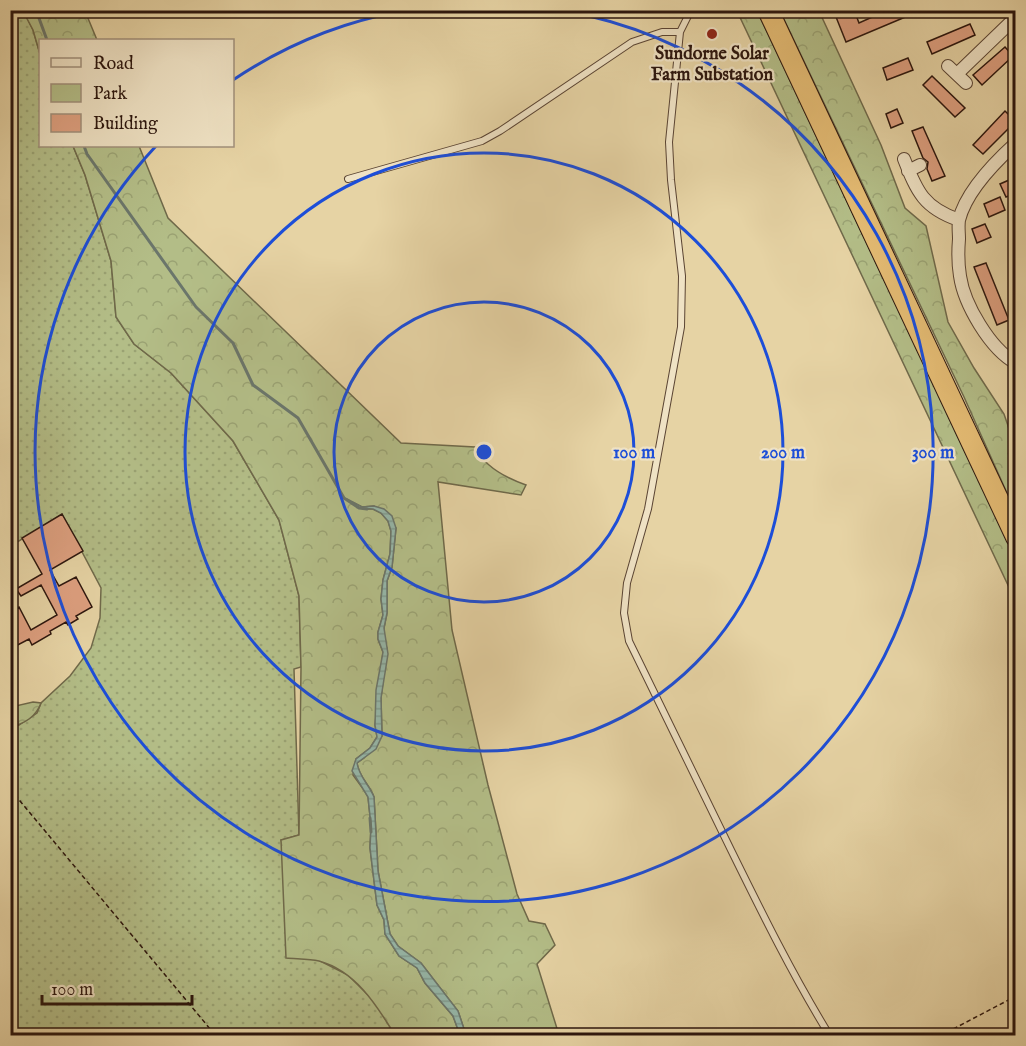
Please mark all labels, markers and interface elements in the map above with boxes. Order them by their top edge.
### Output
marker: Sundorne Solar Farm Substation [705,27,719,41]
legend [39,39,234,147]
place label: Sundorne Solar Farm Substation [651,43,773,87]
text: Road [93,53,134,76]
text: Park [93,83,128,106]
text: Building [93,113,158,136]
centre of rings [474,442,494,462]
text: 100 m [613,442,655,465]
text: 200 m [761,442,805,465]
text: 300 m [912,442,954,465]
scale bar [42,968,192,1006]
text: 100 m [51,979,93,1002]

